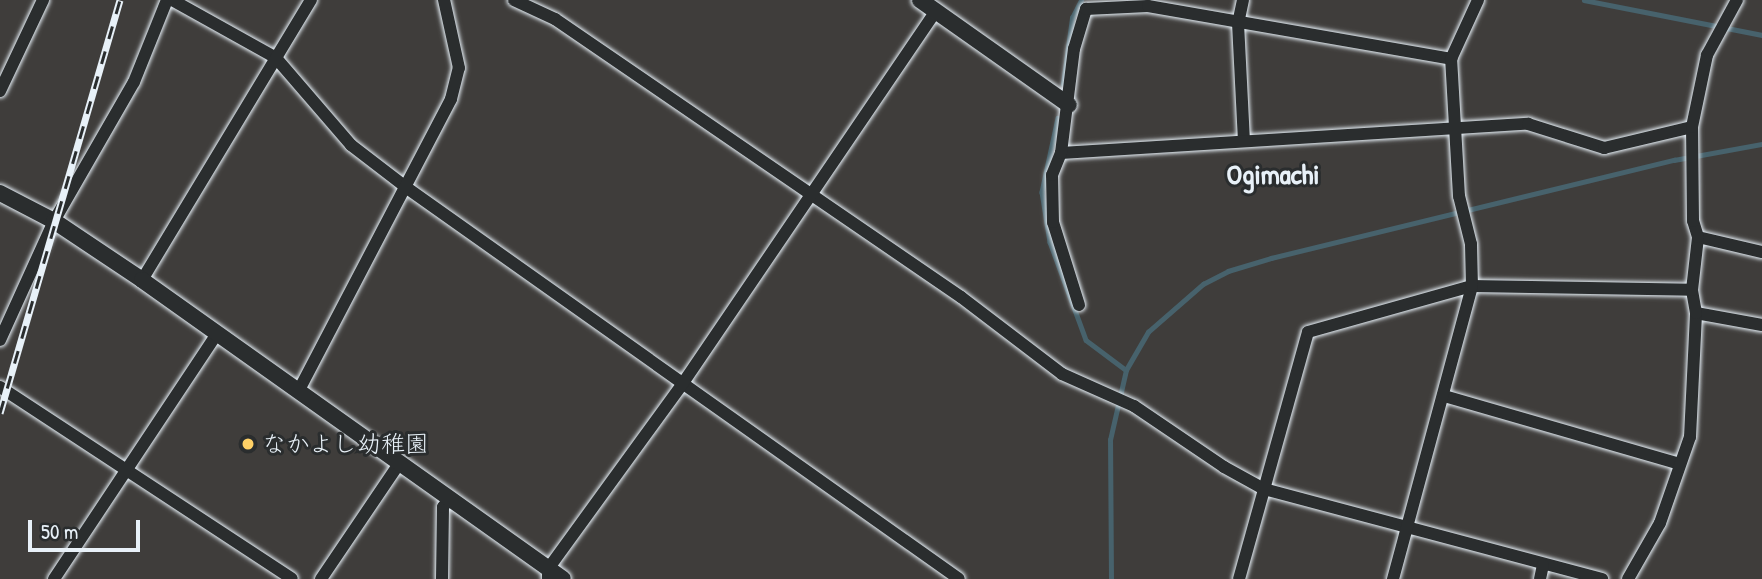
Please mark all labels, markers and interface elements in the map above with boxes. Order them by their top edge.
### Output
district label: Ogimachi [1226,157,1320,191]
place label: なかよし幼稚園 [262,430,430,458]
marker: なかよし幼稚園 [240,436,256,452]
scale bar [32,505,144,550]
text: 50 m [41,517,78,546]

